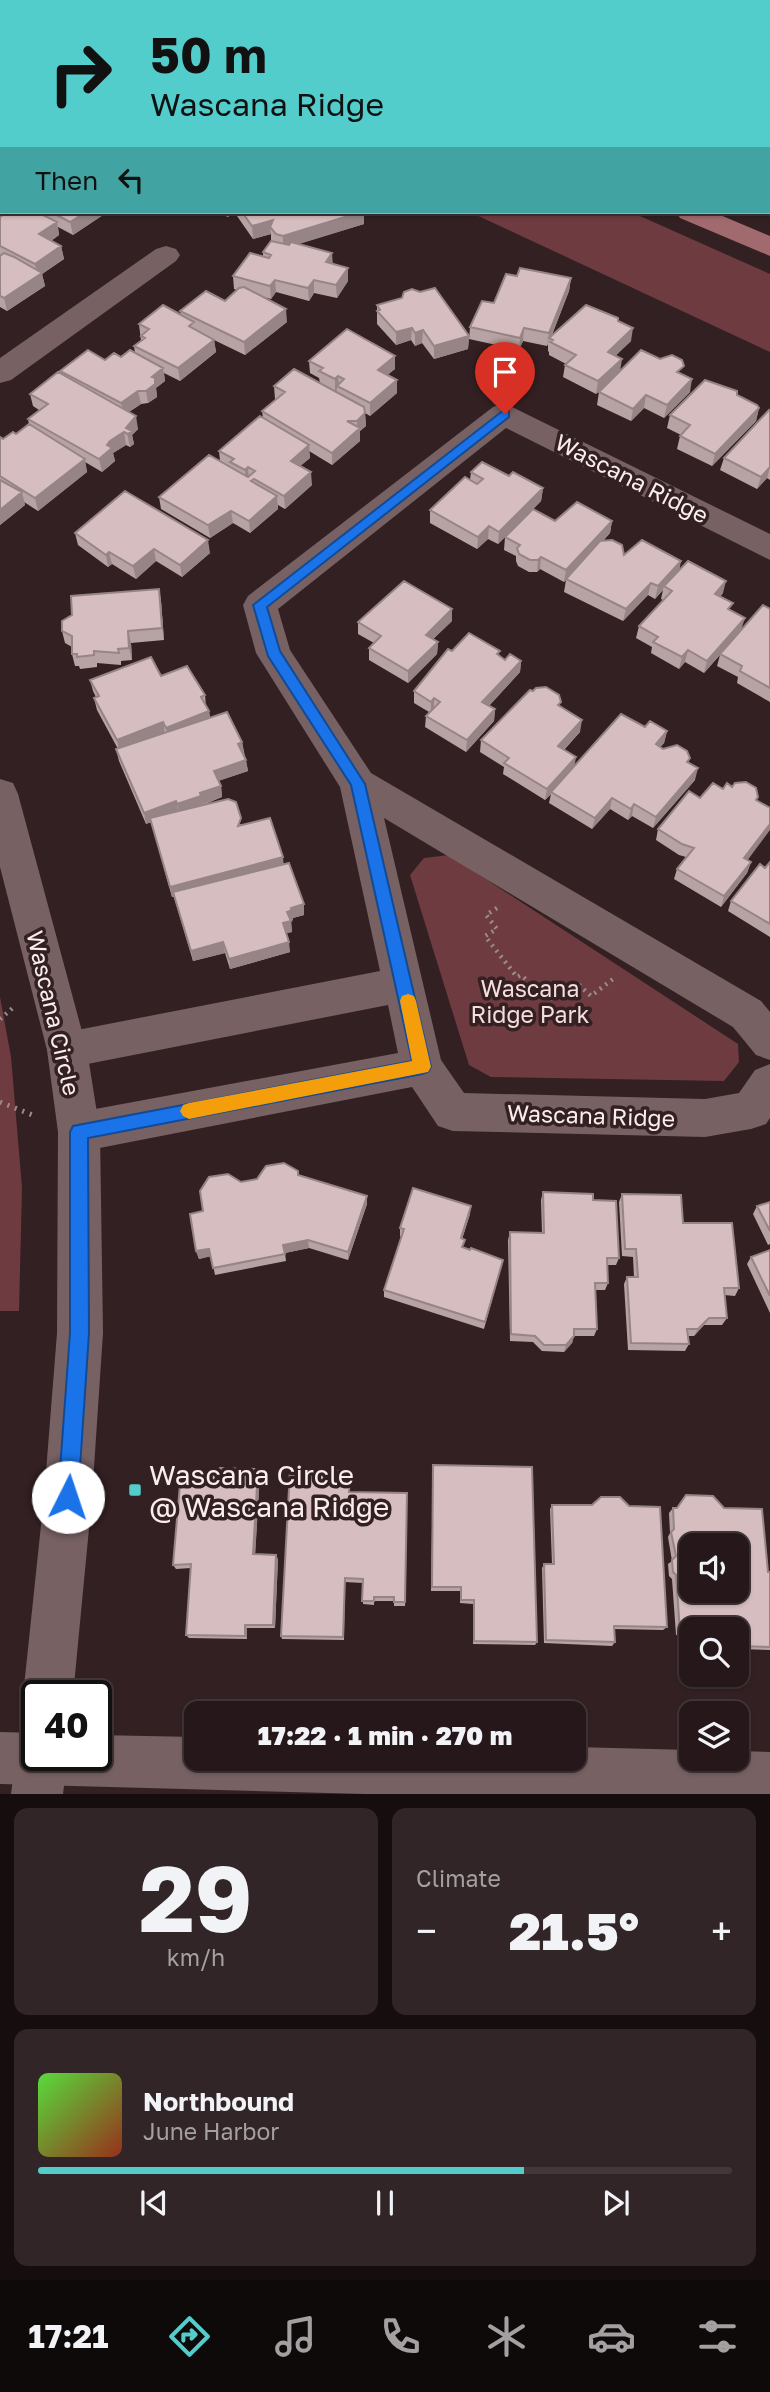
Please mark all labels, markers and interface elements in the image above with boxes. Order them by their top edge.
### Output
text: 50 m [150,25,267,84]
icon: right [35,28,126,119]
text: Wascana Ridge [150,85,384,123]
icon: left [112,161,150,199]
text: Then [35,165,98,196]
pin [475,342,535,414]
icon: arrive [486,353,524,391]
street label: Wascana Ridge [551,427,713,529]
street label: Wascana Circle [21,928,87,1098]
park label: Wascana Ridge Park [471,974,589,1028]
street label: Wascana Ridge [506,1098,676,1132]
place label: Wascana Circle @ Wascana Ridge [149,1458,389,1523]
position arrow [31,1460,105,1534]
marker: Wascana Circle @ Wascana Ridge [127,1482,143,1498]
map controls [679,1533,749,1771]
button: sound [679,1533,749,1603]
button: search [679,1617,749,1687]
speed limit sign: 40 [21,1680,112,1771]
button: layers [679,1701,749,1771]
text: 17:22 · 1 min · 270 m [258,1720,512,1751]
text: 29 [139,1843,253,1952]
text: Climate [416,1864,501,1892]
text: 21.5° [509,1899,639,1961]
text: − [416,1908,437,1953]
text: + [711,1908,732,1953]
text: km/h [167,1943,225,1971]
text: Northbound [143,2086,294,2117]
text: June Harbor [143,2117,279,2145]
icon: previous [135,2184,173,2222]
icon: pause [366,2184,404,2222]
icon: next [597,2184,635,2222]
icon: directions [165,2312,214,2361]
icon: music [271,2312,320,2361]
icon: phone [376,2312,425,2361]
icon: climate [482,2312,531,2361]
icon: car [587,2312,636,2361]
icon: filters [693,2312,742,2361]
text: 17:21 [28,2317,108,2355]

